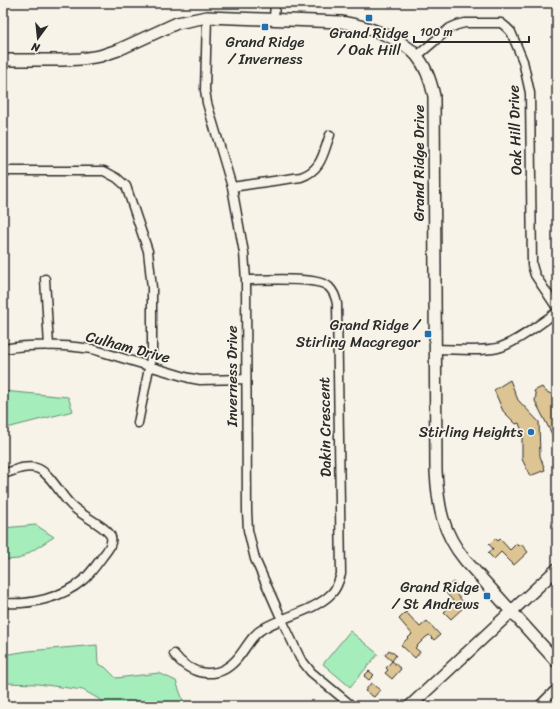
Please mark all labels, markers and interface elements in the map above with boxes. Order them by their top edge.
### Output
marker: Grand Ridge / Oak Hill [364,13,374,23]
north arrow [18,18,58,58]
scale bar [414,18,529,44]
place label: Grand Ridge / Oak Hill [330,20,408,63]
text: 100 m [420,21,453,43]
marker: Grand Ridge / Inverness [260,22,270,32]
place label: Grand Ridge / Inverness [226,29,304,72]
text: N [29,37,43,58]
street label: Oak Hill Drive [500,84,530,176]
street label: Grand Ridge Drive [406,104,432,221]
place label: Grand Ridge / Stirling Macgregor [296,312,422,355]
street label: Culham Drive [83,323,173,371]
street label: Inverness Drive [219,325,245,428]
marker: Grand Ridge / Stirling Macgregor [423,329,433,339]
street label: Dakin Crescent [311,376,339,477]
place label: Stirling Heights [419,419,524,445]
marker: Stirling Heights [526,427,536,437]
place label: Grand Ridge / St Andrews [392,574,480,617]
marker: Grand Ridge / St Andrews [482,591,492,601]

